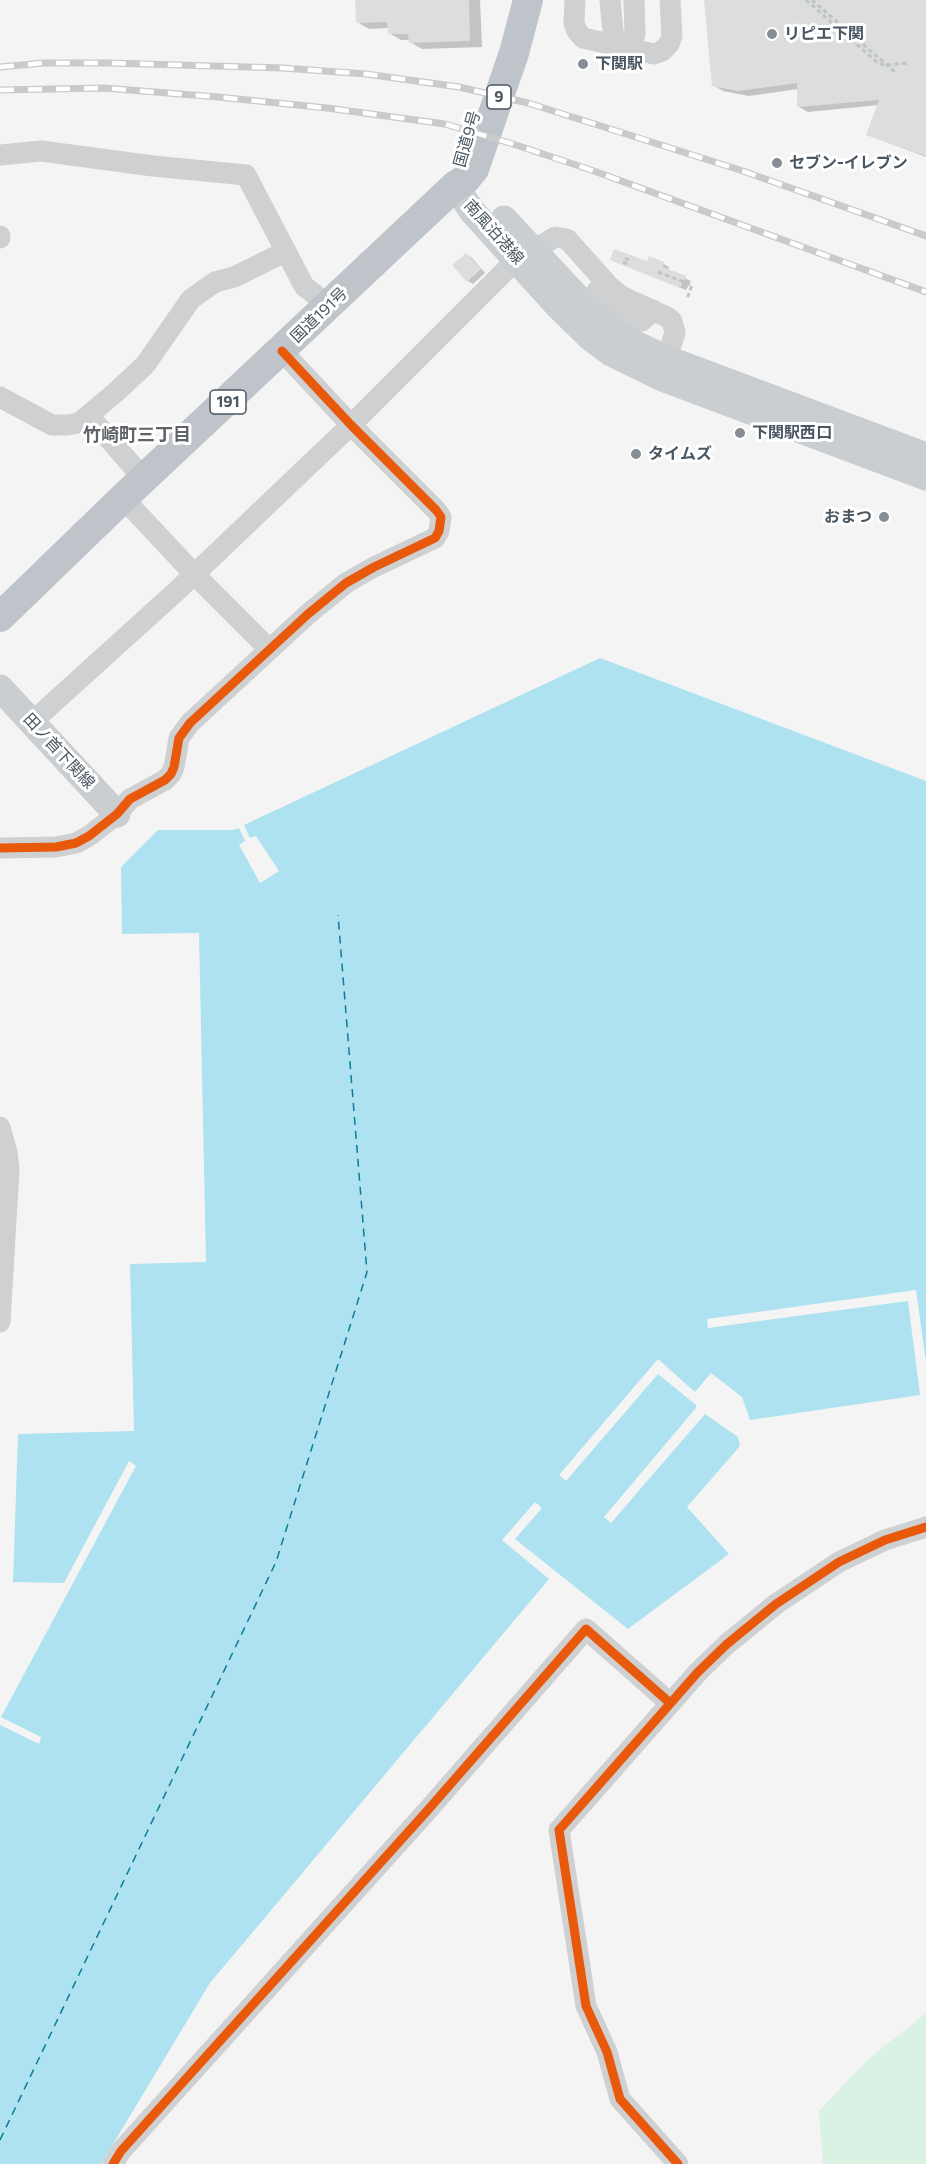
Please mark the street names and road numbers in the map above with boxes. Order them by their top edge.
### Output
road number: 9 [487,85,511,109]
street label: 国道9号 [450,109,484,169]
street label: 南風泊港線 [460,196,528,268]
street label: 国道191号 [287,283,351,347]
road number: 191 [210,390,246,414]
street label: 田ノ首下関線 [19,709,99,793]

